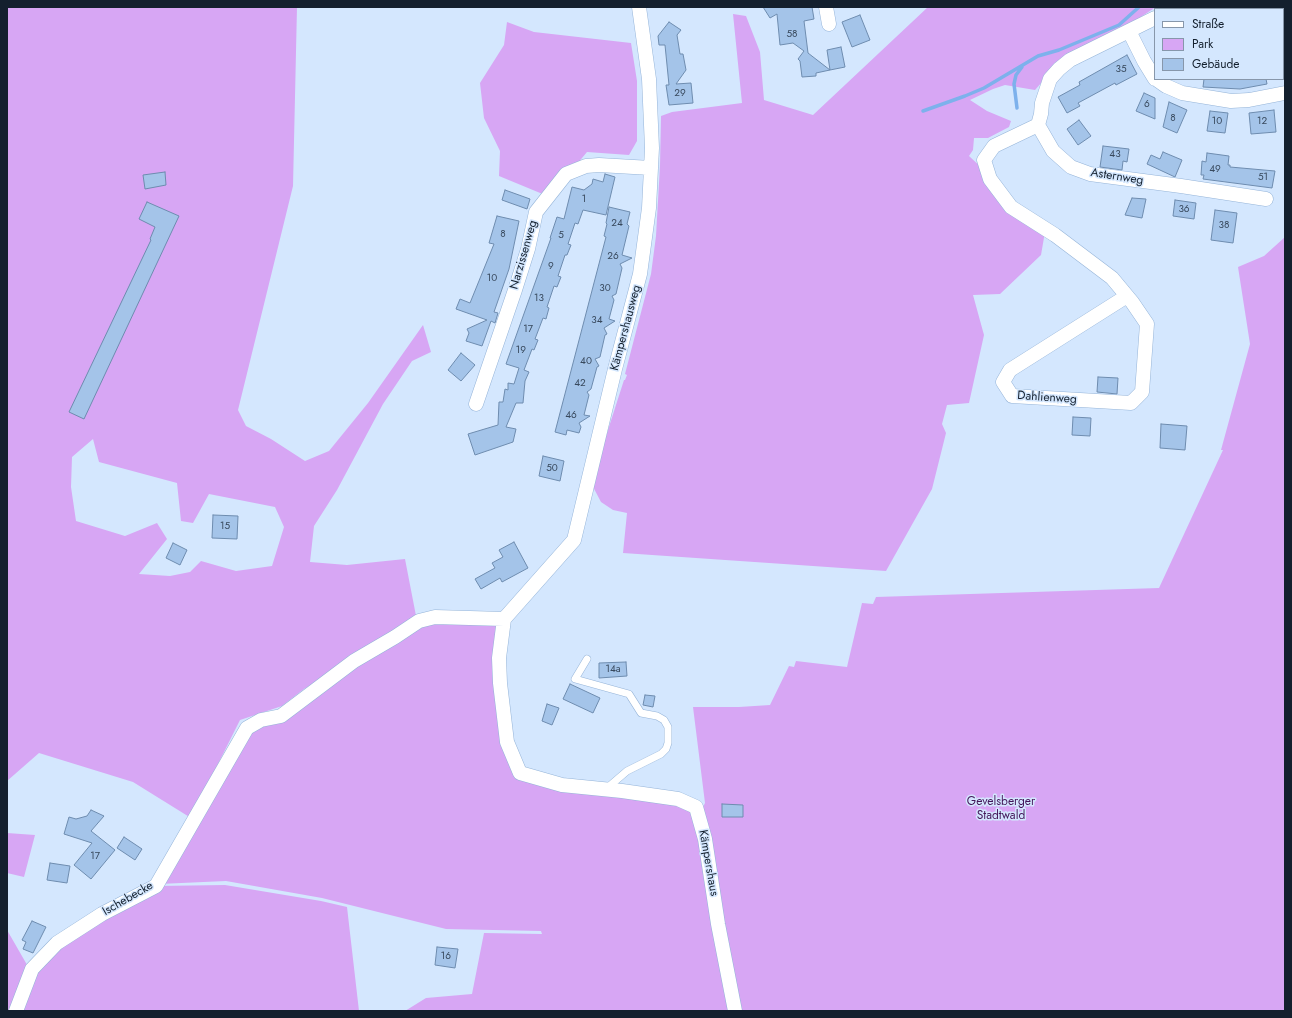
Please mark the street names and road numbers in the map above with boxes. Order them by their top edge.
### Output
street label: Asternweg [1090,166,1144,188]
street label: Narzissenweg [507,219,541,291]
street label: Kämpershausweg [608,284,644,372]
street label: Dahlienweg [1017,389,1077,407]
street label: Kämpershaus [695,829,721,897]
street label: Ischebecke [100,879,156,919]

